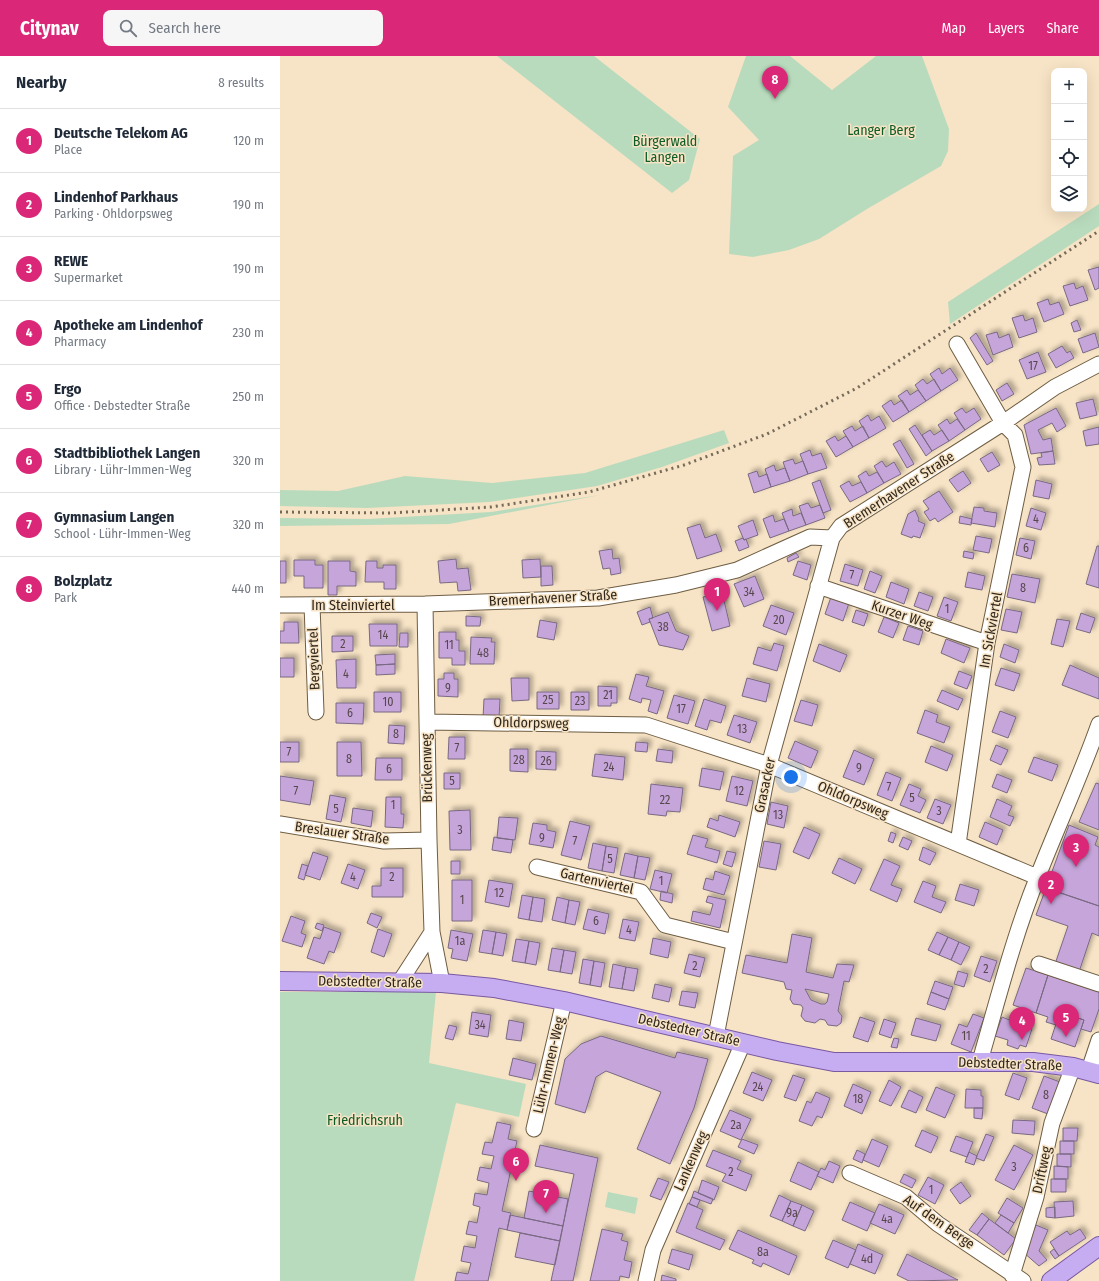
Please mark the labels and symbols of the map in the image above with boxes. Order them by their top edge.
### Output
pin: 8 [762,66,788,99]
park label: Langer Berg [847,122,915,139]
park label: Bürgerwald Langen [633,133,697,166]
house number: 17 [1028,359,1038,373]
street label: Bremerhavener Straße [840,448,958,532]
house number: 4 [1033,512,1039,526]
house number: 6 [1023,541,1029,555]
house number: 7 [850,568,855,582]
pin: 1 [704,578,730,611]
house number: 8 [1020,581,1026,595]
house number: 34 [743,585,755,599]
street label: Bremerhavener Straße [488,586,618,610]
street label: Im Sickviertel [976,590,1006,670]
street label: Im Steinviertel [311,597,395,614]
street label: Kurzer Weg [869,597,935,634]
house number: 1 [945,602,949,616]
house number: 20 [773,613,785,627]
house number: 38 [657,620,669,634]
street label: Bergviertel [304,627,324,690]
house number: 14 [378,628,388,642]
house number: 2 [340,637,346,651]
house number: 11 [444,638,454,652]
house number: 48 [477,646,489,660]
house number: 4 [343,667,349,681]
house number: 9 [445,681,451,695]
house number: 21 [603,688,613,702]
house number: 25 [543,693,554,707]
house number: 23 [575,694,585,708]
house number: 10 [383,695,393,709]
house number: 17 [676,702,686,716]
house number: 6 [347,706,353,720]
street label: Ohldorpsweg [493,714,569,732]
house number: 13 [737,722,747,736]
house number: 8 [393,727,399,741]
street label: Brückenweg [418,733,436,803]
house number: 7 [455,741,460,755]
house number: 7 [287,745,292,759]
house number: 8 [346,752,352,766]
house number: 28 [513,753,525,767]
house number: 26 [540,754,552,768]
street label: Grasacker [751,756,779,814]
house number: 24 [604,760,615,774]
house number: 9 [856,761,862,775]
house number: 6 [386,762,392,776]
your location [781,767,801,787]
house number: 5 [449,774,455,788]
street label: Ohldorpsweg [815,777,891,823]
house number: 7 [887,780,892,794]
house number: 7 [294,784,299,798]
house number: 12 [734,784,744,798]
house number: 5 [909,791,915,805]
house number: 22 [660,793,670,807]
house number: 1 [391,798,395,812]
house number: 5 [333,802,339,816]
house number: 3 [936,804,942,818]
house number: 13 [773,808,783,822]
street label: Breslauer Straße [294,818,390,848]
house number: 3 [457,823,463,837]
house number: 9 [539,831,545,845]
house number: 7 [573,834,578,848]
pin: 3 [1063,834,1089,867]
house number: 5 [607,852,613,866]
street label: Gartenviertel [559,864,636,898]
house number: 4 [350,870,356,884]
house number: 2 [389,870,395,884]
pin: 2 [1038,871,1064,904]
house number: 1 [659,874,663,888]
house number: 12 [494,886,504,900]
house number: 1 [460,893,464,907]
house number: 6 [593,914,599,928]
house number: 4 [626,923,632,937]
house number: 1a [455,934,465,948]
house number: 2 [692,959,698,973]
house number: 2 [983,962,989,976]
street label: Debstedter Straße [318,973,422,991]
pin: 5 [1053,1004,1079,1037]
pin: 4 [1009,1007,1035,1040]
street label: Debstedter Straße [636,1010,742,1050]
street label: Lühr-Immen-Weg [530,1015,568,1115]
house number: 34 [474,1018,486,1032]
house number: 11 [961,1029,971,1043]
street label: Debstedter Straße [958,1054,1062,1074]
house number: 24 [753,1080,764,1094]
house number: 8 [1043,1088,1049,1102]
house number: 18 [853,1092,863,1106]
park label: Friedrichsruh [327,1112,403,1129]
house number: 2a [730,1118,742,1132]
street label: Lankenweg [670,1128,712,1194]
street label: Driftweg [1029,1144,1055,1195]
pin: 6 [503,1148,529,1181]
house number: 3 [1011,1160,1017,1174]
house number: 2 [728,1165,734,1179]
pin: 7 [533,1180,559,1213]
house number: 1 [929,1183,933,1197]
street label: Auf dem Berge [900,1191,978,1253]
house number: 9a [786,1206,798,1220]
house number: 4a [881,1212,893,1226]
house number: 8a [757,1245,769,1259]
house number: 4d [861,1252,873,1266]

